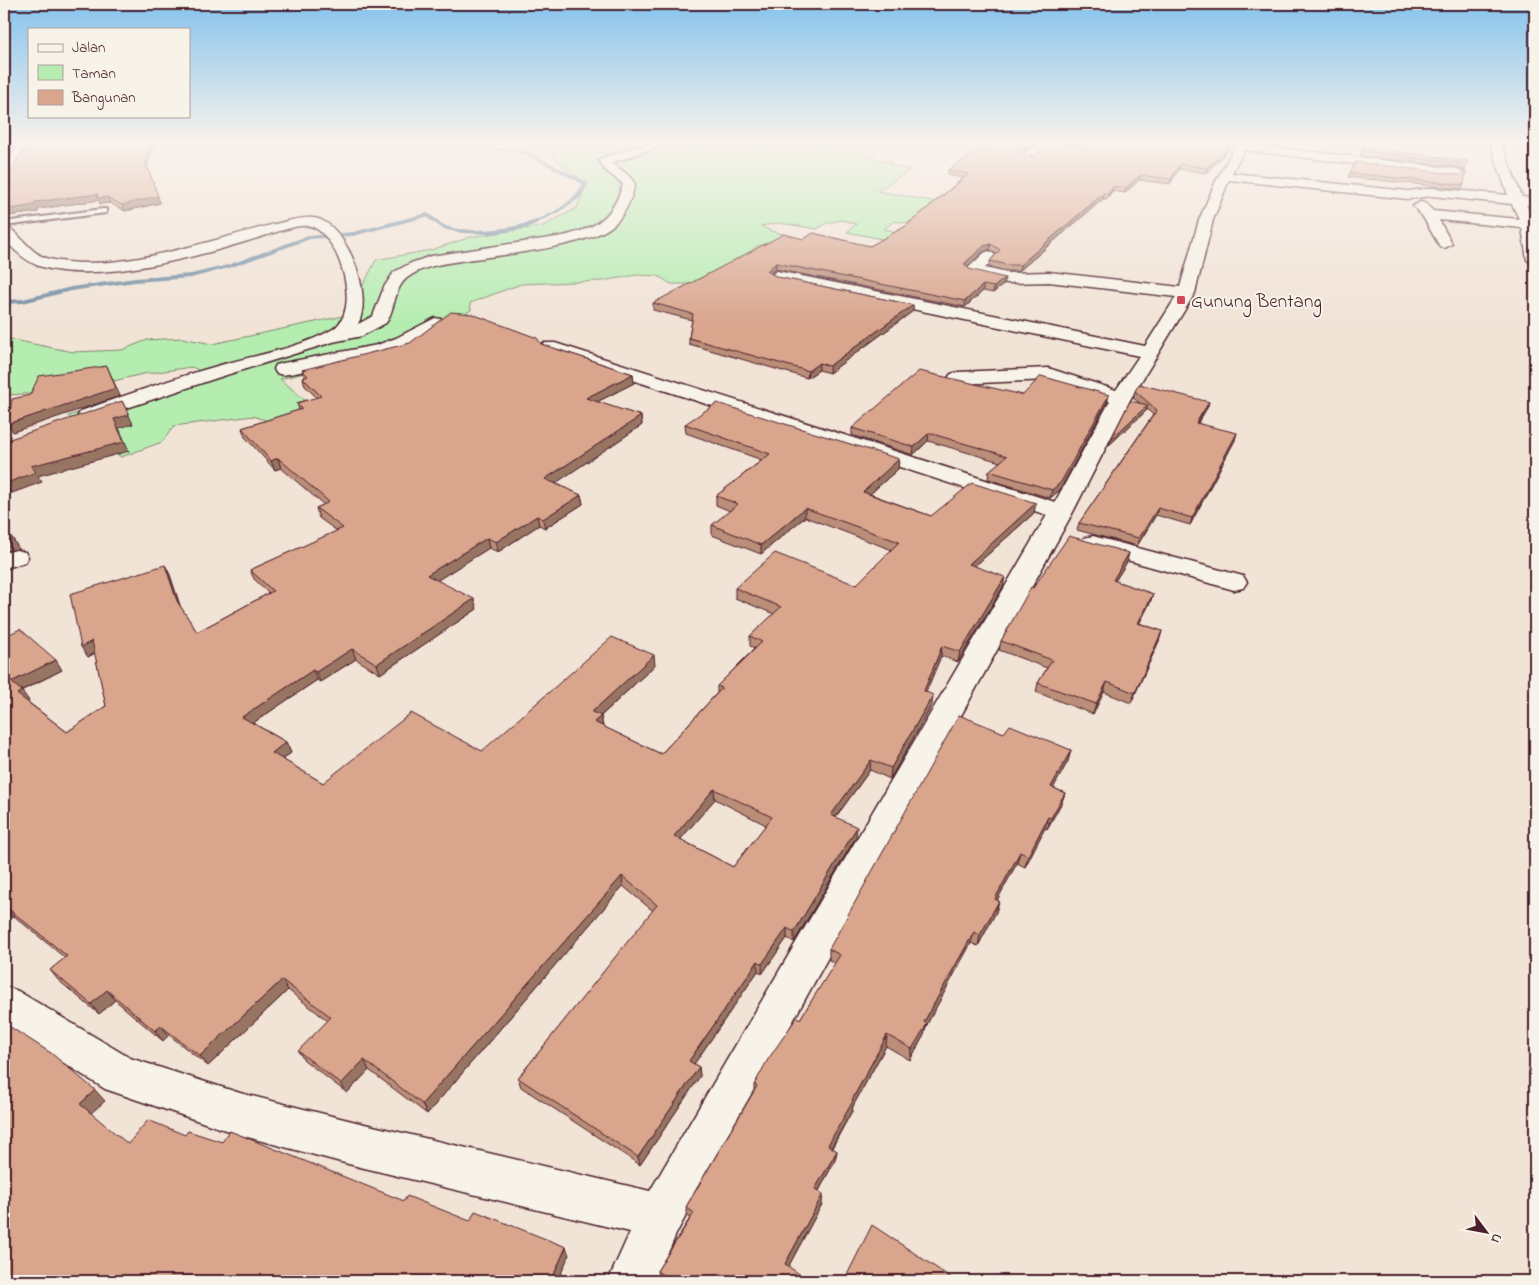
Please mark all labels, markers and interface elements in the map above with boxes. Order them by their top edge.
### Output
legend [28,28,190,118]
text: Jalan [72,37,105,59]
text: Taman [72,63,116,85]
text: Bangunan [71,87,136,110]
place label: Gunung Bentang [1191,289,1322,318]
marker: Gunung Bentang [1175,294,1187,306]
north arrow [1462,1208,1512,1258]
text: U [1484,1229,1507,1248]

